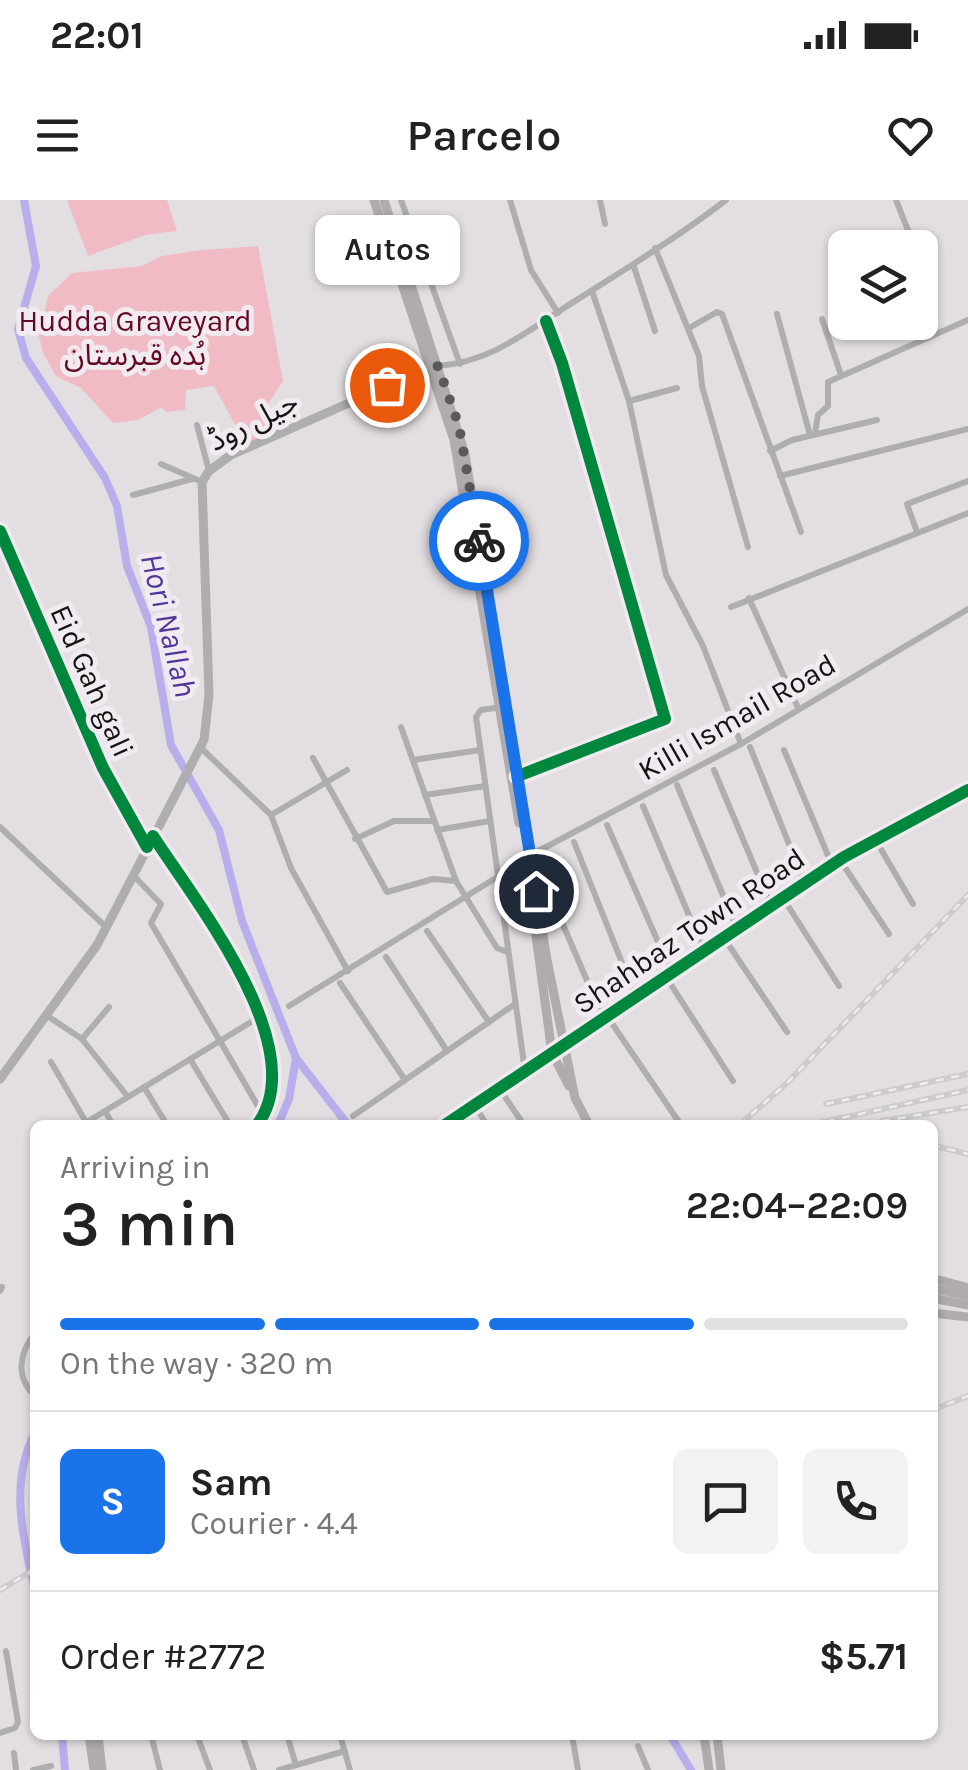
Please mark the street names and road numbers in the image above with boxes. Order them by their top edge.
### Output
street label: جیل روڈ [202,383,304,459]
street label: Eid Gah gali [42,599,142,763]
street label: Killi Ismail Road [632,646,842,788]
street label: Shahbaz Town Road [566,840,812,1022]

